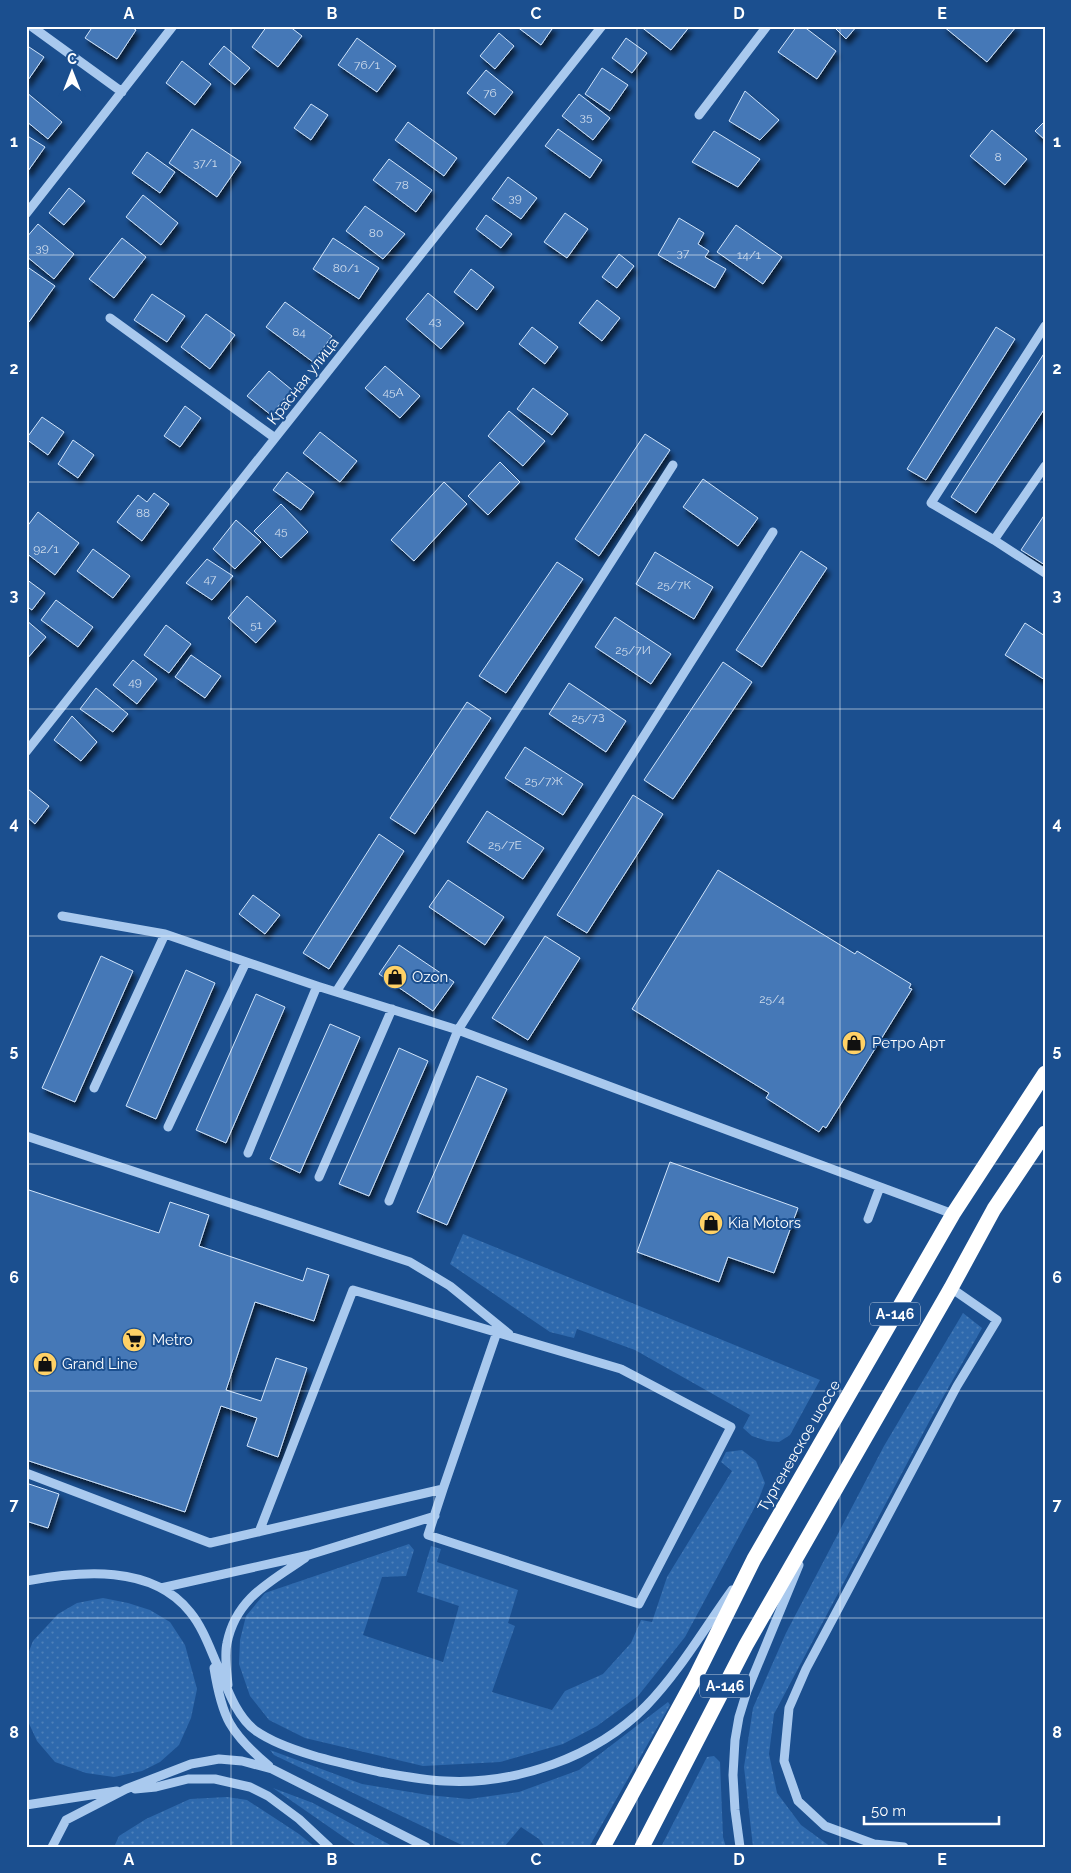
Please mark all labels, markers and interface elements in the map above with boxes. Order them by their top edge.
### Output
text: A [124,4,135,23]
text: B [327,4,338,23]
text: C [531,4,542,23]
text: D [733,4,745,23]
text: E [937,4,947,23]
north arrow [48,48,98,98]
text: С [67,51,77,67]
house number: 76/1 [354,58,380,72]
house number: 76 [483,86,497,100]
house number: 35 [580,110,593,124]
text: 1 [10,132,18,151]
text: 1 [1053,132,1061,151]
house number: 8 [994,150,1002,164]
house number: 37/1 [193,156,217,170]
house number: 78 [395,178,409,192]
house number: 39 [508,191,522,205]
house number: 80 [369,226,383,240]
house number: 39 [35,241,49,255]
house number: 37 [677,246,690,260]
house number: 14/1 [737,248,761,262]
house number: 80/1 [333,261,359,275]
house number: 43 [429,314,441,328]
house number: 84 [292,325,306,339]
street label: Красная улица [263,334,343,428]
text: 2 [9,359,19,378]
text: 2 [1052,359,1062,378]
house number: 45А [382,385,404,399]
house number: 88 [136,506,150,520]
house number: 45 [274,524,288,538]
house number: 92/1 [33,542,59,556]
house number: 47 [204,572,217,586]
house number: 25/7К [657,578,691,592]
text: 3 [10,586,19,605]
text: 3 [1053,586,1062,605]
house number: 51 [250,618,262,632]
house number: 25/7И [615,643,651,657]
house number: 49 [128,675,142,689]
house number: 25/7З [571,711,605,725]
house number: 25/7Ж [525,774,563,788]
text: 4 [9,814,19,833]
text: 4 [1052,814,1062,833]
house number: 25/7Е [488,838,522,852]
shop icon: Ozon [382,964,408,990]
place label: Ozon [412,968,448,986]
house number: 25/4 [759,992,785,1006]
shop icon: Ретро Арт [841,1030,867,1056]
place label: Ретро Арт [872,1034,945,1052]
text: 5 [10,1041,19,1060]
text: 5 [1053,1041,1062,1060]
shop icon: Kia Motors [698,1210,724,1236]
place label: Kia Motors [728,1214,801,1232]
text: 6 [9,1268,19,1287]
text: 6 [1052,1268,1062,1287]
road number: А-146 [870,1302,920,1326]
supermarket icon: Metro [121,1327,147,1353]
place label: Metro [152,1331,193,1349]
shop icon: Grand Line [32,1351,58,1377]
place label: Grand Line [62,1355,138,1373]
street label: Тургеневское шоссе [754,1377,844,1515]
text: 7 [10,1495,19,1514]
text: 7 [1053,1495,1062,1514]
road number: А-146 [700,1674,750,1698]
text: 8 [9,1723,19,1742]
text: 8 [1052,1723,1062,1742]
scale bar [864,1793,998,1825]
text: 50 m [871,1802,906,1820]
text: A [124,1850,135,1869]
text: B [327,1850,338,1869]
text: C [531,1850,542,1869]
text: D [733,1850,745,1869]
text: E [937,1850,947,1869]

